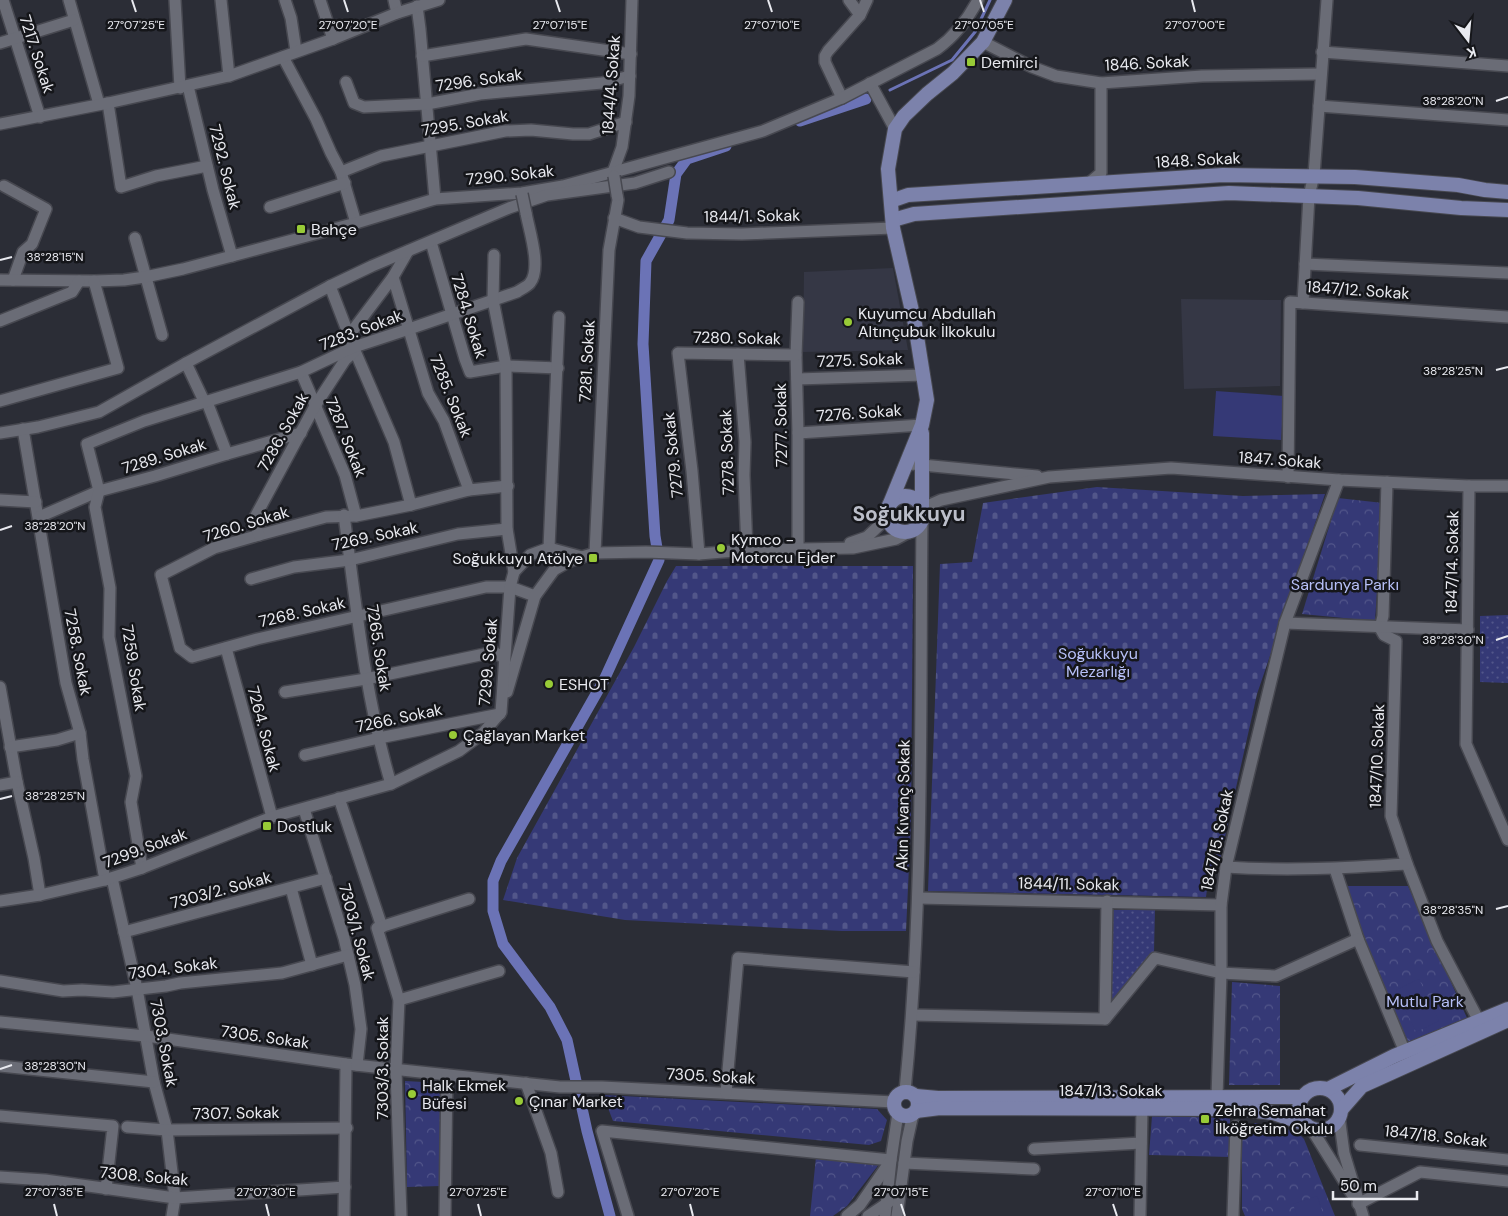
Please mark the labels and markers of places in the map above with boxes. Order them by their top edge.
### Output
place label: Demirci [981,52,1038,73]
marker: Demirci [965,56,977,68]
place label: Bahçe [311,219,357,240]
marker: Bahçe [295,223,307,235]
place label: Kuyumcu Abdullah Altınçubuk İlkokulu [858,303,996,342]
marker: Kuyumcu Abdullah Altınçubuk İlkokulu [842,316,854,328]
place label: Kymco - Motorcu Ejder [731,529,835,568]
marker: Kymco - Motorcu Ejder [715,542,727,554]
place label: Soğukkuyu Atölye [453,548,583,569]
marker: Soğukkuyu Atölye [587,552,599,564]
place label: ESHOT [559,674,609,695]
marker: ESHOT [543,678,555,690]
place label: Çağlayan Market [463,725,585,746]
marker: Çağlayan Market [447,729,459,741]
place label: Dostluk [277,816,332,837]
marker: Dostluk [261,820,273,832]
place label: Halk Ekmek Büfesi [422,1075,506,1114]
marker: Halk Ekmek Büfesi [406,1088,418,1100]
place label: Çınar Market [529,1091,623,1112]
marker: Çınar Market [513,1095,525,1107]
place label: Zehra Semahat İlköğretim Okulu [1215,1100,1333,1139]
marker: Zehra Semahat İlköğretim Okulu [1199,1113,1211,1125]

